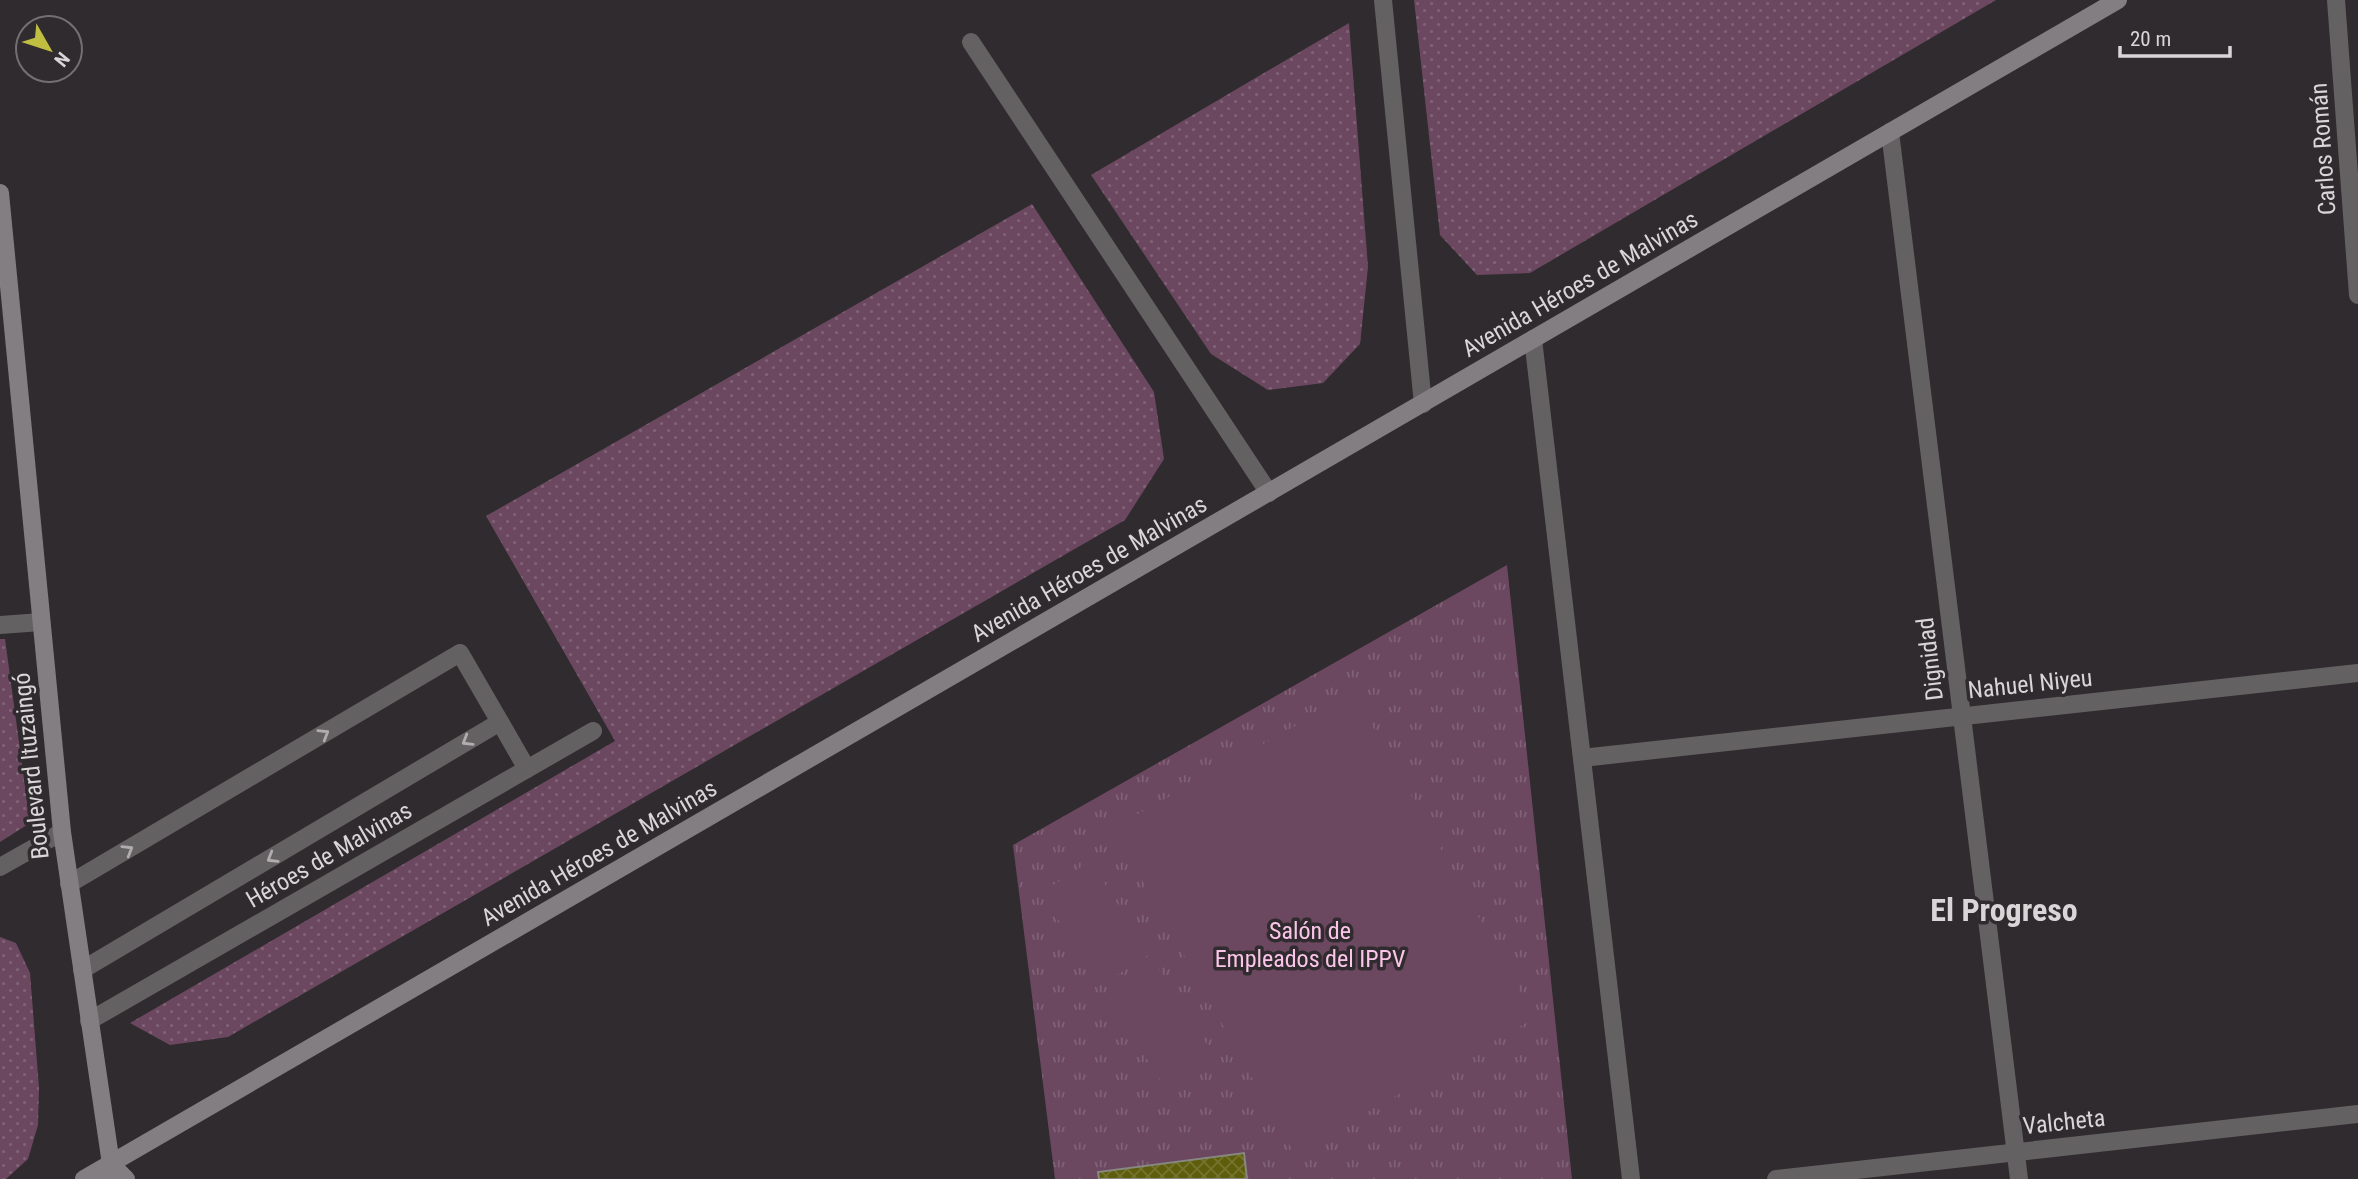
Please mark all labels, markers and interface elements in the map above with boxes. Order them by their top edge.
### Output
north arrow [14,14,84,84]
scale bar [2120,14,2230,58]
text: 20 m [2130,27,2171,51]
text: N [49,48,74,71]
street label: Carlos Román [2304,82,2342,216]
street label: Avenida Héroes de Malvinas [1457,205,1703,363]
street label: Avenida Héroes de Malvinas [966,490,1212,648]
street label: Dignidad [1911,616,1949,702]
street label: Nahuel Niyeu [1966,664,2094,704]
street label: Boulevard Ituzaingó [7,671,55,861]
one-way arrow [316,729,329,742]
one-way arrow [462,733,475,746]
street label: Avenida Héroes de Malvinas [476,774,722,932]
street label: Héroes de Malvinas [241,796,417,914]
one-way arrow [121,845,134,858]
one-way arrow [266,849,279,862]
district label: El Progreso [1930,891,2078,929]
park label: Salón de Empleados del IPPV [1215,917,1405,973]
street label: Valcheta [2022,1104,2106,1140]

